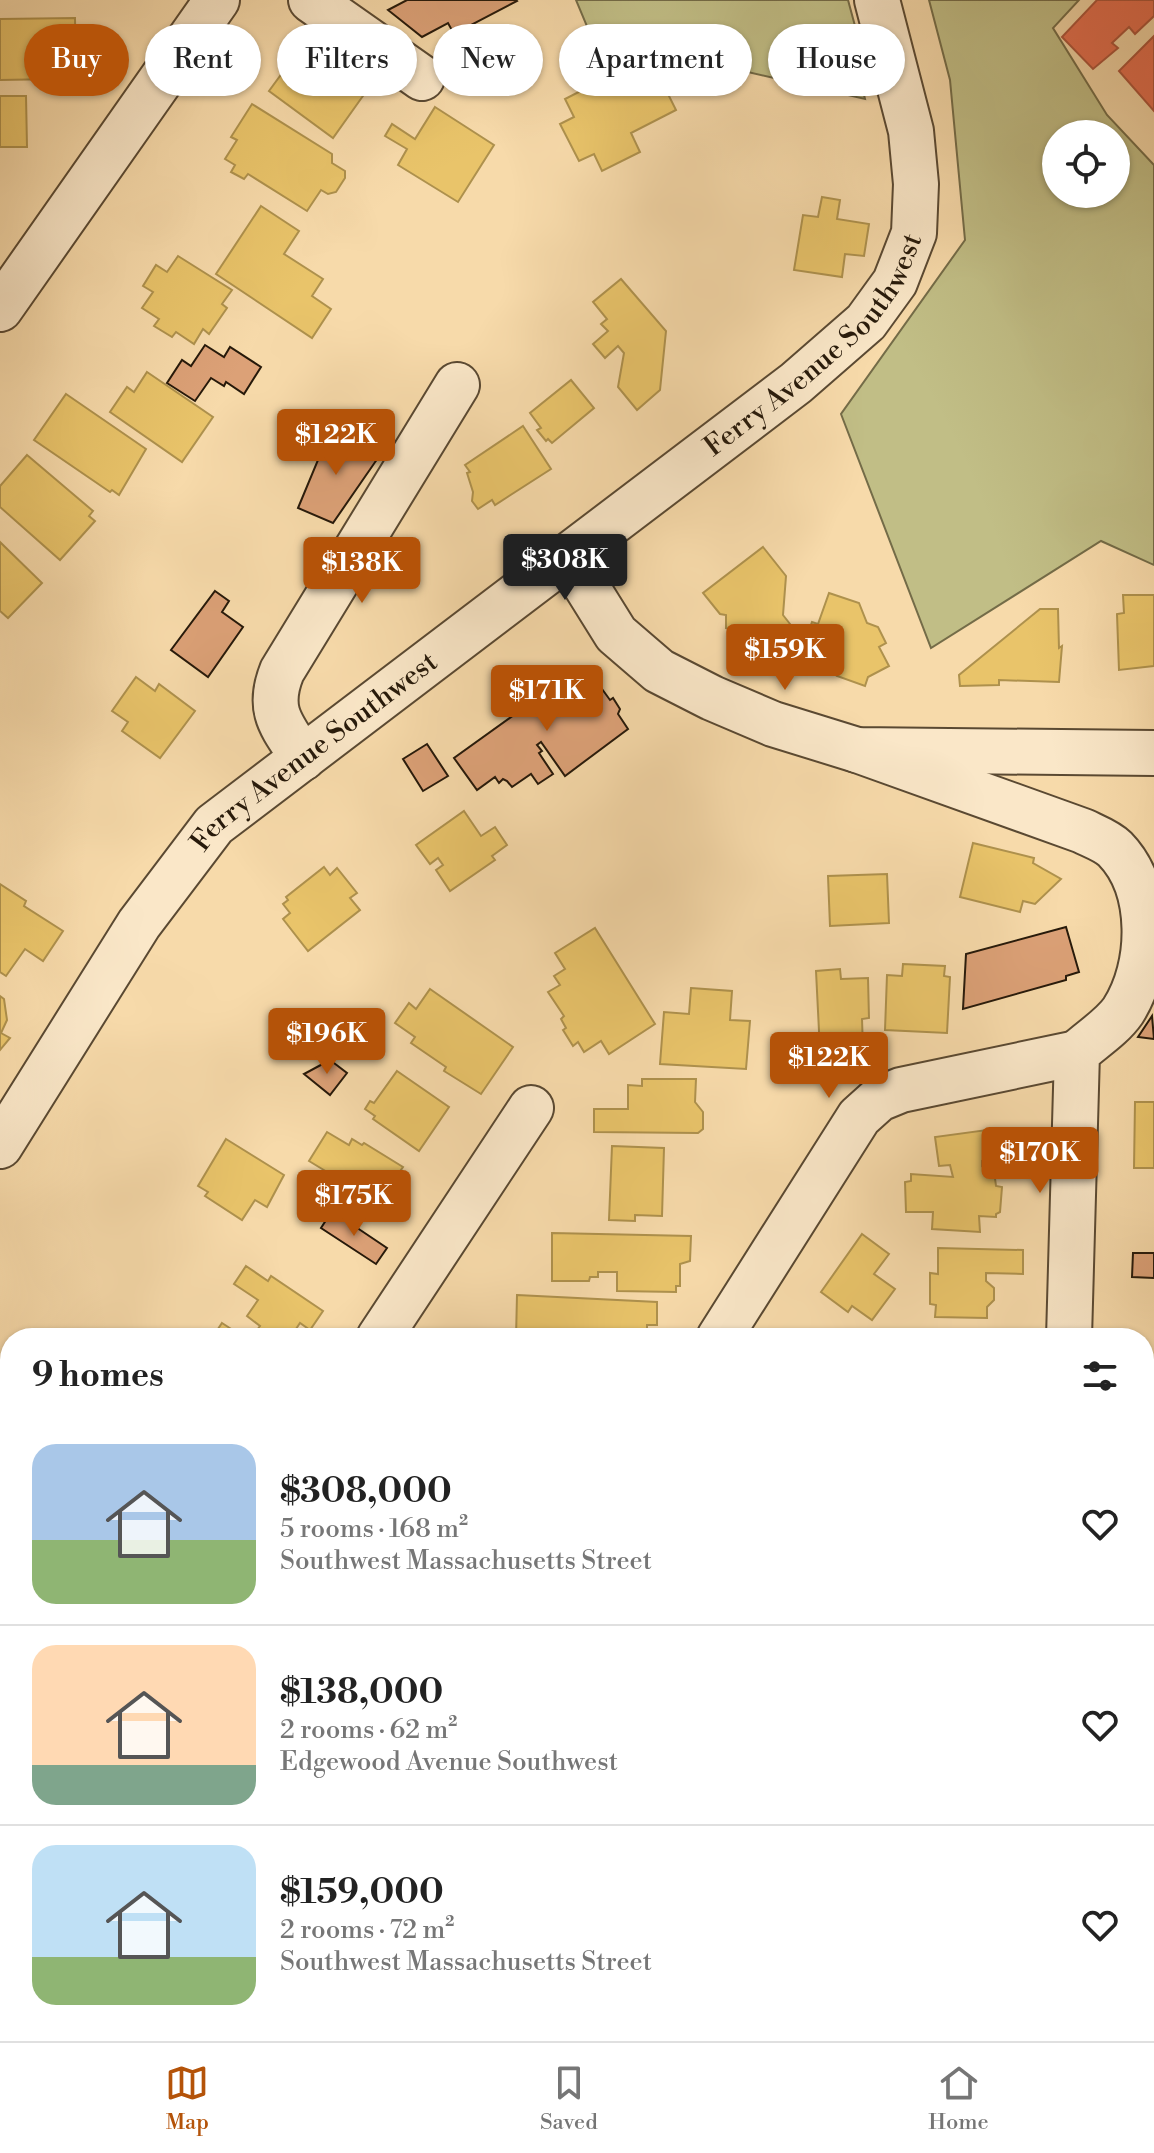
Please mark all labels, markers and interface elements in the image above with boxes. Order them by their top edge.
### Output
chip: Buy [24,24,129,96]
chip: Rent [145,24,261,96]
chip: Filters [277,24,417,96]
chip: New [433,24,543,96]
chip: Apartment [559,24,752,96]
chip: House [768,24,905,96]
map controls [1042,120,1130,208]
button: locate [1042,120,1130,208]
street label: Ferry Avenue Southwest [697,228,930,464]
pin: $122K [280,409,392,477]
text: $122K [295,419,377,451]
pin: $308K [509,534,621,602]
pin: $138K [306,537,418,605]
text: $308K [521,544,609,576]
text: $138K [321,547,403,579]
pin: $159K [729,624,841,692]
text: $159K [744,634,826,666]
street label: Ferry Avenue Southwest [183,644,444,858]
pin: $171K [491,665,603,733]
text: $171K [509,675,585,707]
pin: $196K [271,1008,383,1076]
text: $196K [286,1018,368,1050]
pin: $122K [773,1032,885,1100]
text: $122K [788,1042,870,1074]
pin: $170K [984,1127,1096,1195]
text: $170K [1000,1137,1080,1169]
pin: $175K [298,1170,410,1238]
text: $175K [315,1180,393,1212]
icon: filters [1078,1354,1122,1398]
text: 9 homes [32,1355,164,1397]
text: $308,000 [280,1471,452,1513]
icon: home [96,1476,192,1572]
icon: heart [1078,1502,1122,1546]
text: 5 rooms · 168 m² [280,1513,468,1545]
text: Southwest Massachusetts Street [280,1545,652,1577]
text: $138,000 [280,1672,443,1714]
icon: home [96,1677,192,1773]
icon: heart [1078,1703,1122,1747]
text: 2 rooms · 62 m² [280,1714,457,1746]
text: Edgewood Avenue Southwest [280,1746,618,1778]
text: $159,000 [280,1872,444,1914]
icon: home [96,1877,192,1973]
icon: heart [1078,1903,1122,1947]
text: 2 rooms · 72 m² [280,1914,454,1946]
text: Southwest Massachusetts Street [280,1946,652,1978]
tab: Map [165,2061,209,2136]
tab: Saved [540,2061,598,2136]
tab: Home [928,2061,989,2136]

